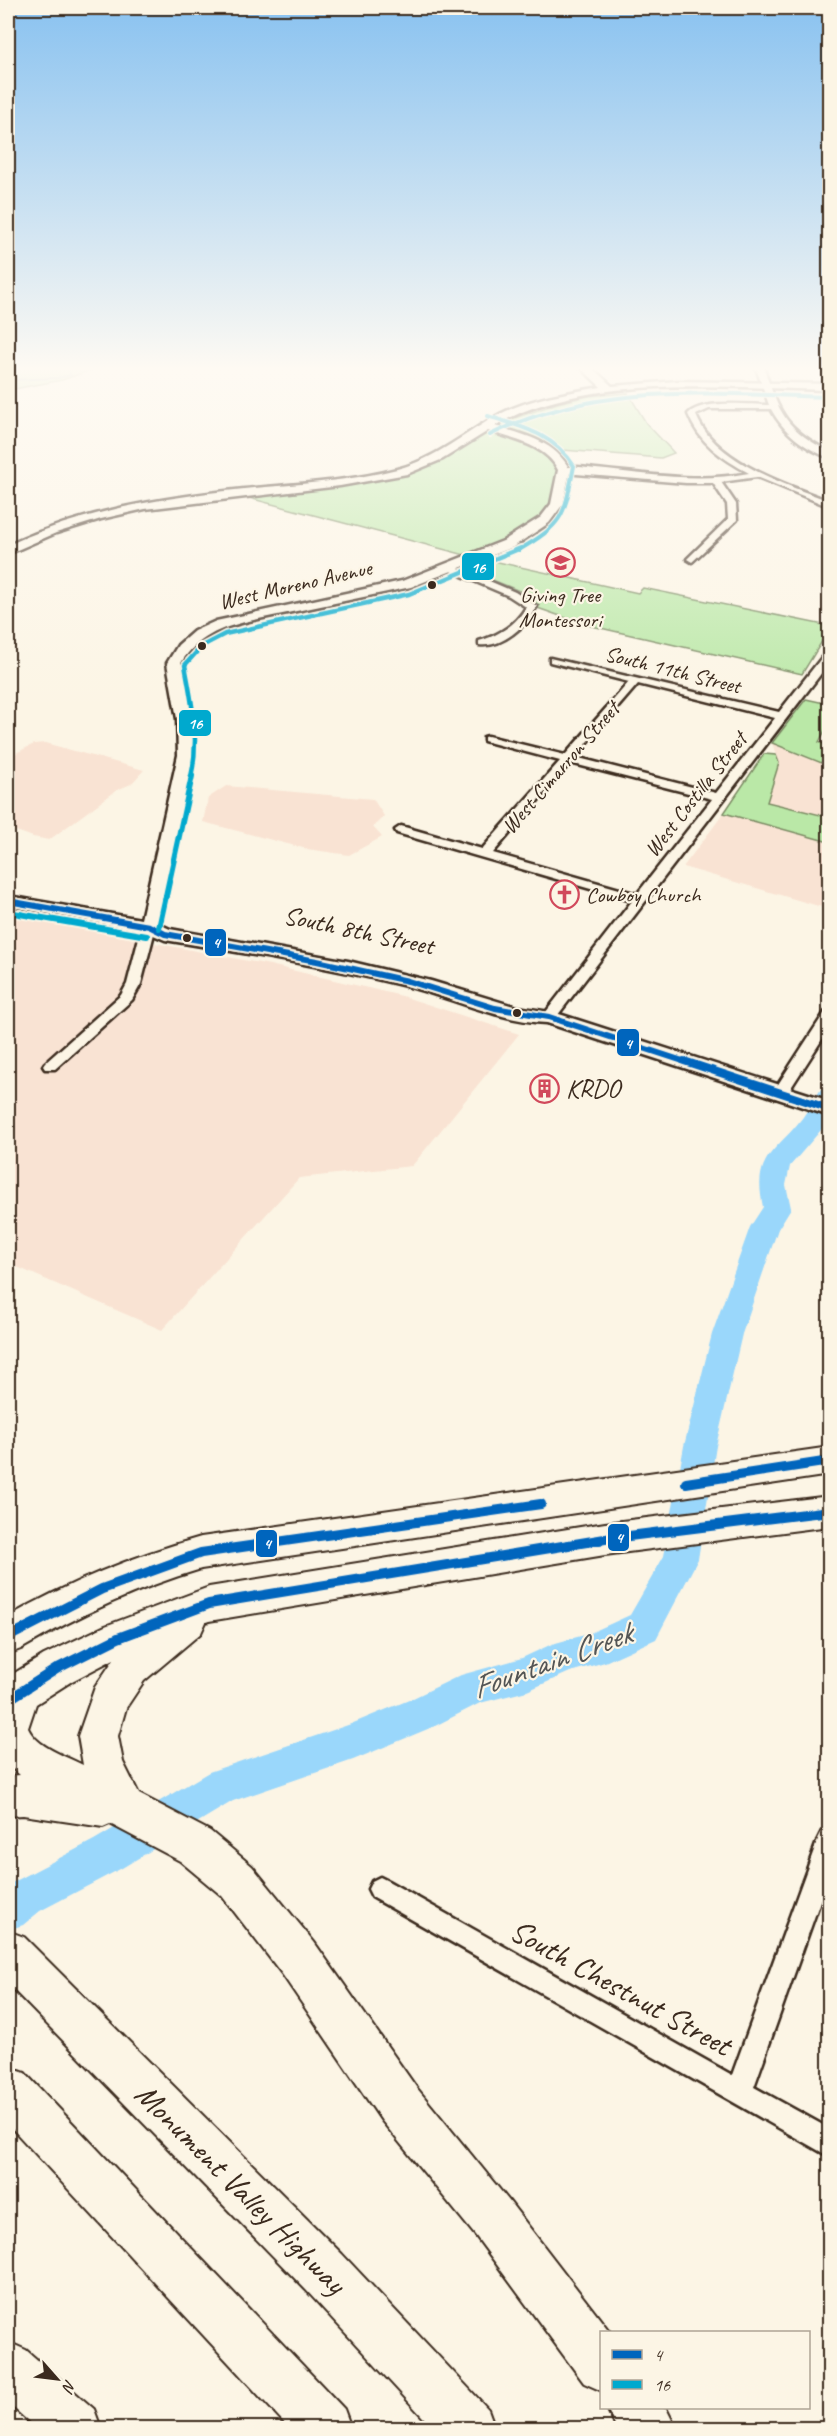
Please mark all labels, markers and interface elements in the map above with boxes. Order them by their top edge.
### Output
school or university icon: Giving Tree Montessori [544,546,576,578]
line badge: 16 [461,552,495,581]
street label: West Moreno Avenue [216,553,376,616]
text: 16 [471,558,487,578]
unlabelled marker [426,579,438,591]
place label: Giving Tree Montessori [519,581,604,634]
unlabelled marker [196,640,208,652]
street label: South 11th Street [602,640,746,701]
street label: West Cimarron Street [496,694,628,840]
line badge: 16 [178,709,212,737]
text: 16 [188,714,204,734]
street label: West Costilla Street [638,724,755,863]
church icon: Cowboy Church [549,878,581,910]
place label: Cowboy Church [586,881,702,909]
street label: South 8th Street [281,899,439,963]
line badge: 4 [204,928,227,957]
unlabelled marker [181,932,193,944]
text: 4 [212,933,221,953]
unlabelled marker [511,1007,523,1019]
line badge: 4 [616,1028,640,1057]
text: 4 [624,1034,633,1054]
building icon: KRDO [529,1072,561,1104]
place label: KRDO [566,1072,623,1105]
line badge: 4 [607,1523,630,1552]
text: 4 [615,1528,624,1548]
line badge: 4 [255,1529,278,1558]
text: 4 [263,1534,272,1554]
water label: Fountain Creek [465,1610,642,1708]
street label: South Chestnut Street [503,1910,742,2067]
street label: Monument Valley Highway [126,2074,357,2304]
legend [600,2331,810,2409]
text: 4 [654,2344,664,2366]
north arrow [27,2349,87,2409]
text: 16 [654,2374,671,2396]
text: N [57,2377,81,2397]

